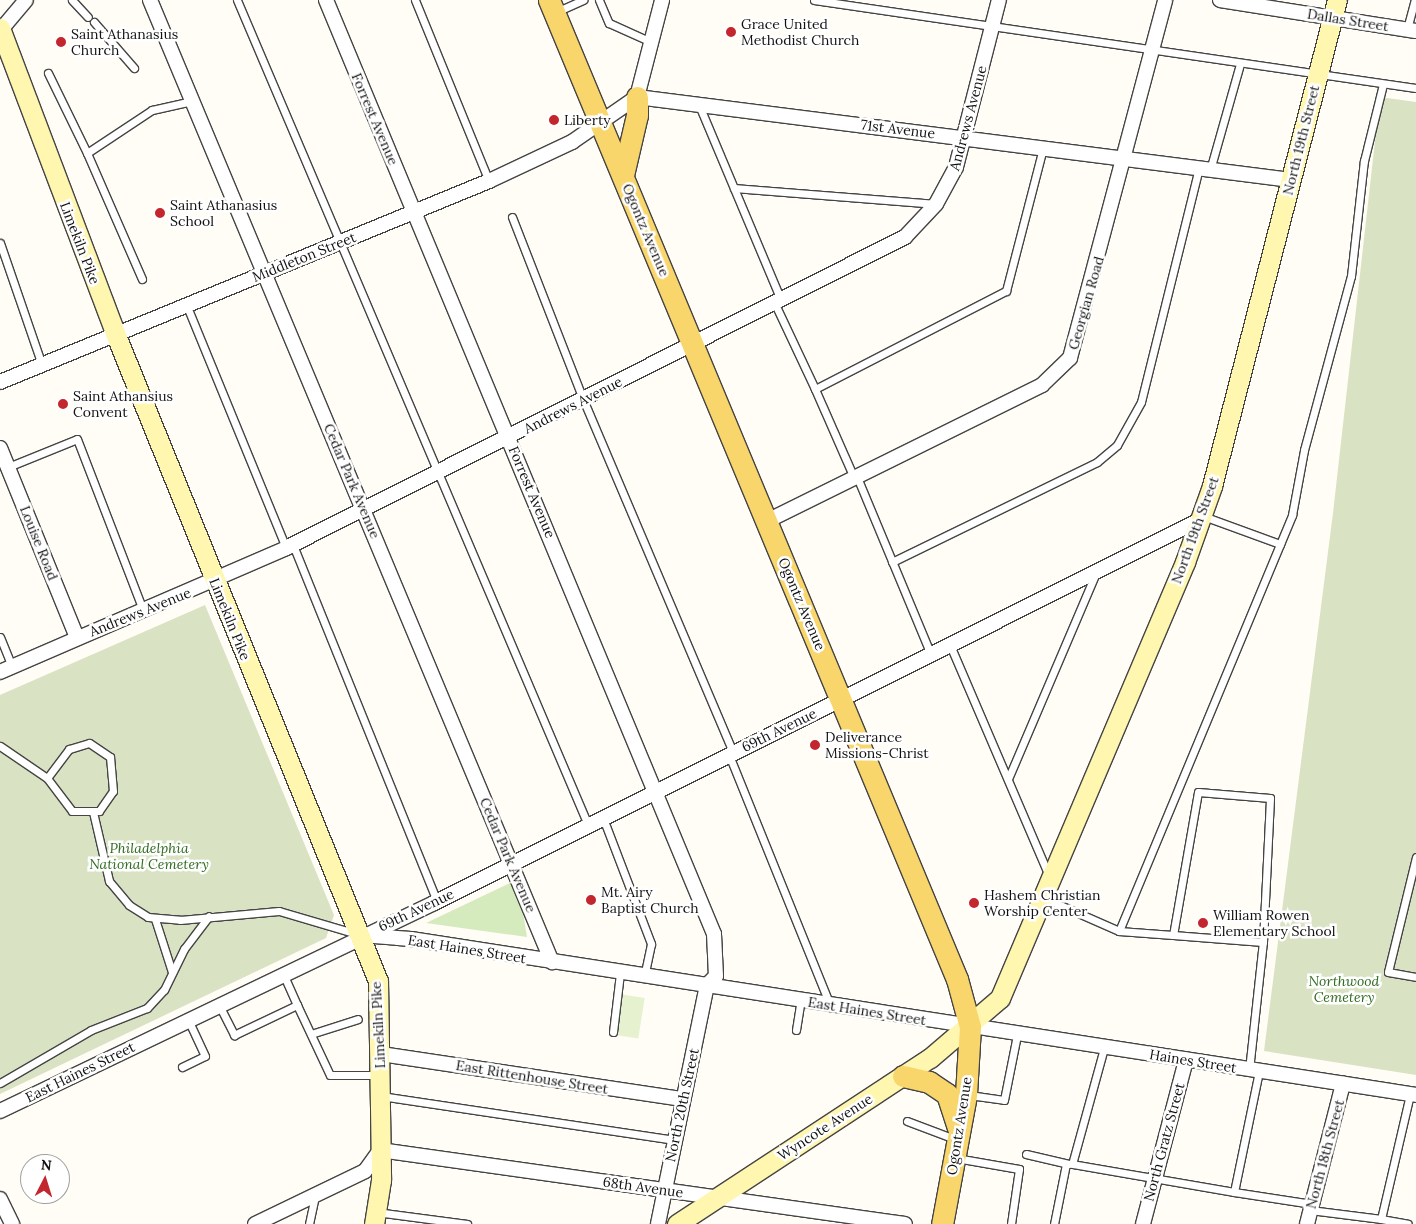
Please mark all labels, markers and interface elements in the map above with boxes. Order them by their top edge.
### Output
street label: Dallas Street [1306,5,1390,35]
place label: Grace United Methodist Church [741,16,859,48]
place label: Saint Athanasius Church [71,26,178,58]
marker: Grace United Methodist Church [725,26,737,38]
marker: Saint Athanasius Church [55,36,67,48]
street label: Andrews Avenue [946,64,990,172]
street label: Forrest Avenue [348,70,402,168]
street label: North 19th Street [1279,83,1323,197]
place label: Liberty [564,112,611,128]
marker: Liberty [548,114,560,126]
street label: 71st Avenue [860,116,936,142]
street label: Ogontz Avenue [619,181,673,279]
place label: Saint Athanasius School [170,197,277,230]
street label: Limekiln Pike [57,199,103,287]
marker: Saint Athanasius School [154,207,166,219]
street label: Middleton Street [250,229,358,285]
street label: Georgian Road [1065,254,1107,352]
street label: Andrews Avenue [521,373,625,437]
place label: Saint Athansius Convent [73,388,173,421]
marker: Saint Athansius Convent [57,398,69,410]
street label: Cedar Park Avenue [320,421,384,541]
street label: Forrest Avenue [505,443,559,541]
street label: North 19th Street [1168,474,1222,586]
street label: Louise Road [16,503,62,583]
street label: Ogontz Avenue [775,555,829,653]
street label: Limekiln Pike [206,576,254,662]
street label: Andrews Avenue [87,584,193,640]
street label: 69th Avenue [739,705,819,755]
place label: Deliverance Missions-Christ [825,729,929,762]
marker: Deliverance Missions-Christ [809,739,821,751]
street label: Cedar Park Avenue [476,795,540,915]
park label: Philadelphia National Cemetery [89,840,209,872]
place label: Mt. Airy Baptist Church [601,884,699,916]
street label: 69th Avenue [376,885,456,935]
place label: Hashem Christian Worship Center [984,887,1100,920]
marker: Mt. Airy Baptist Church [585,894,597,906]
marker: Hashem Christian Worship Center [968,897,980,909]
place label: William Rowen Elementary School [1213,907,1336,940]
marker: William Rowen Elementary School [1197,917,1209,929]
street label: East Haines Street [407,931,527,967]
park label: Northwood Cemetery [1309,973,1379,1006]
street label: Limekiln Pike [367,981,389,1069]
street label: East Haines Street [807,993,927,1029]
street label: East Haines Street [23,1038,137,1106]
street label: Haines Street [1148,1046,1238,1076]
street label: North 20th Street [662,1047,702,1163]
street label: East Rittenhouse Street [455,1057,609,1097]
street label: Ogontz Avenue [943,1076,975,1176]
street label: North Gratz Street [1140,1081,1188,1203]
street label: Wyncote Avenue [775,1090,875,1164]
street label: North 18th Street [1302,1097,1348,1211]
north arrow [20,1154,70,1204]
text: N [40,1156,52,1174]
street label: 68th Avenue [602,1173,684,1201]

